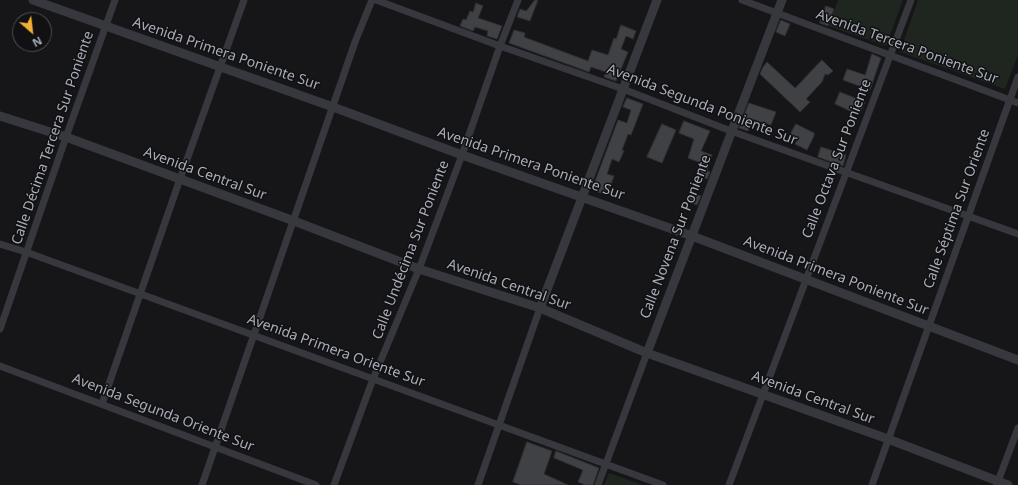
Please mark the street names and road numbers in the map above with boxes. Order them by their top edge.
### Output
street label: Avenida Tercera Poniente Sur [814,6,1000,88]
street label: Avenida Primera Poniente Sur [130,14,322,94]
street label: Calle Décima Tercera Sur Poniente [8,29,98,247]
street label: Avenida Segunda Poniente Sur [605,61,799,149]
street label: Calle Octava Sur Poniente [799,77,875,241]
street label: Avenida Primera Poniente Sur [435,124,627,204]
street label: Calle Séptima Sur Oriente [920,127,994,291]
street label: Avenida Central Sur [141,144,269,204]
street label: Calle Novena Sur Poniente [637,153,715,321]
street label: Calle Undécima Sur Poniente [369,158,453,342]
street label: Avenida Primera Poniente Sur [741,233,931,319]
street label: Avenida Central Sur [445,256,573,314]
street label: Avenida Primera Oriente Sur [245,311,427,391]
street label: Avenida Central Sur [749,368,877,428]
street label: Avenida Segunda Oriente Sur [70,370,256,456]

